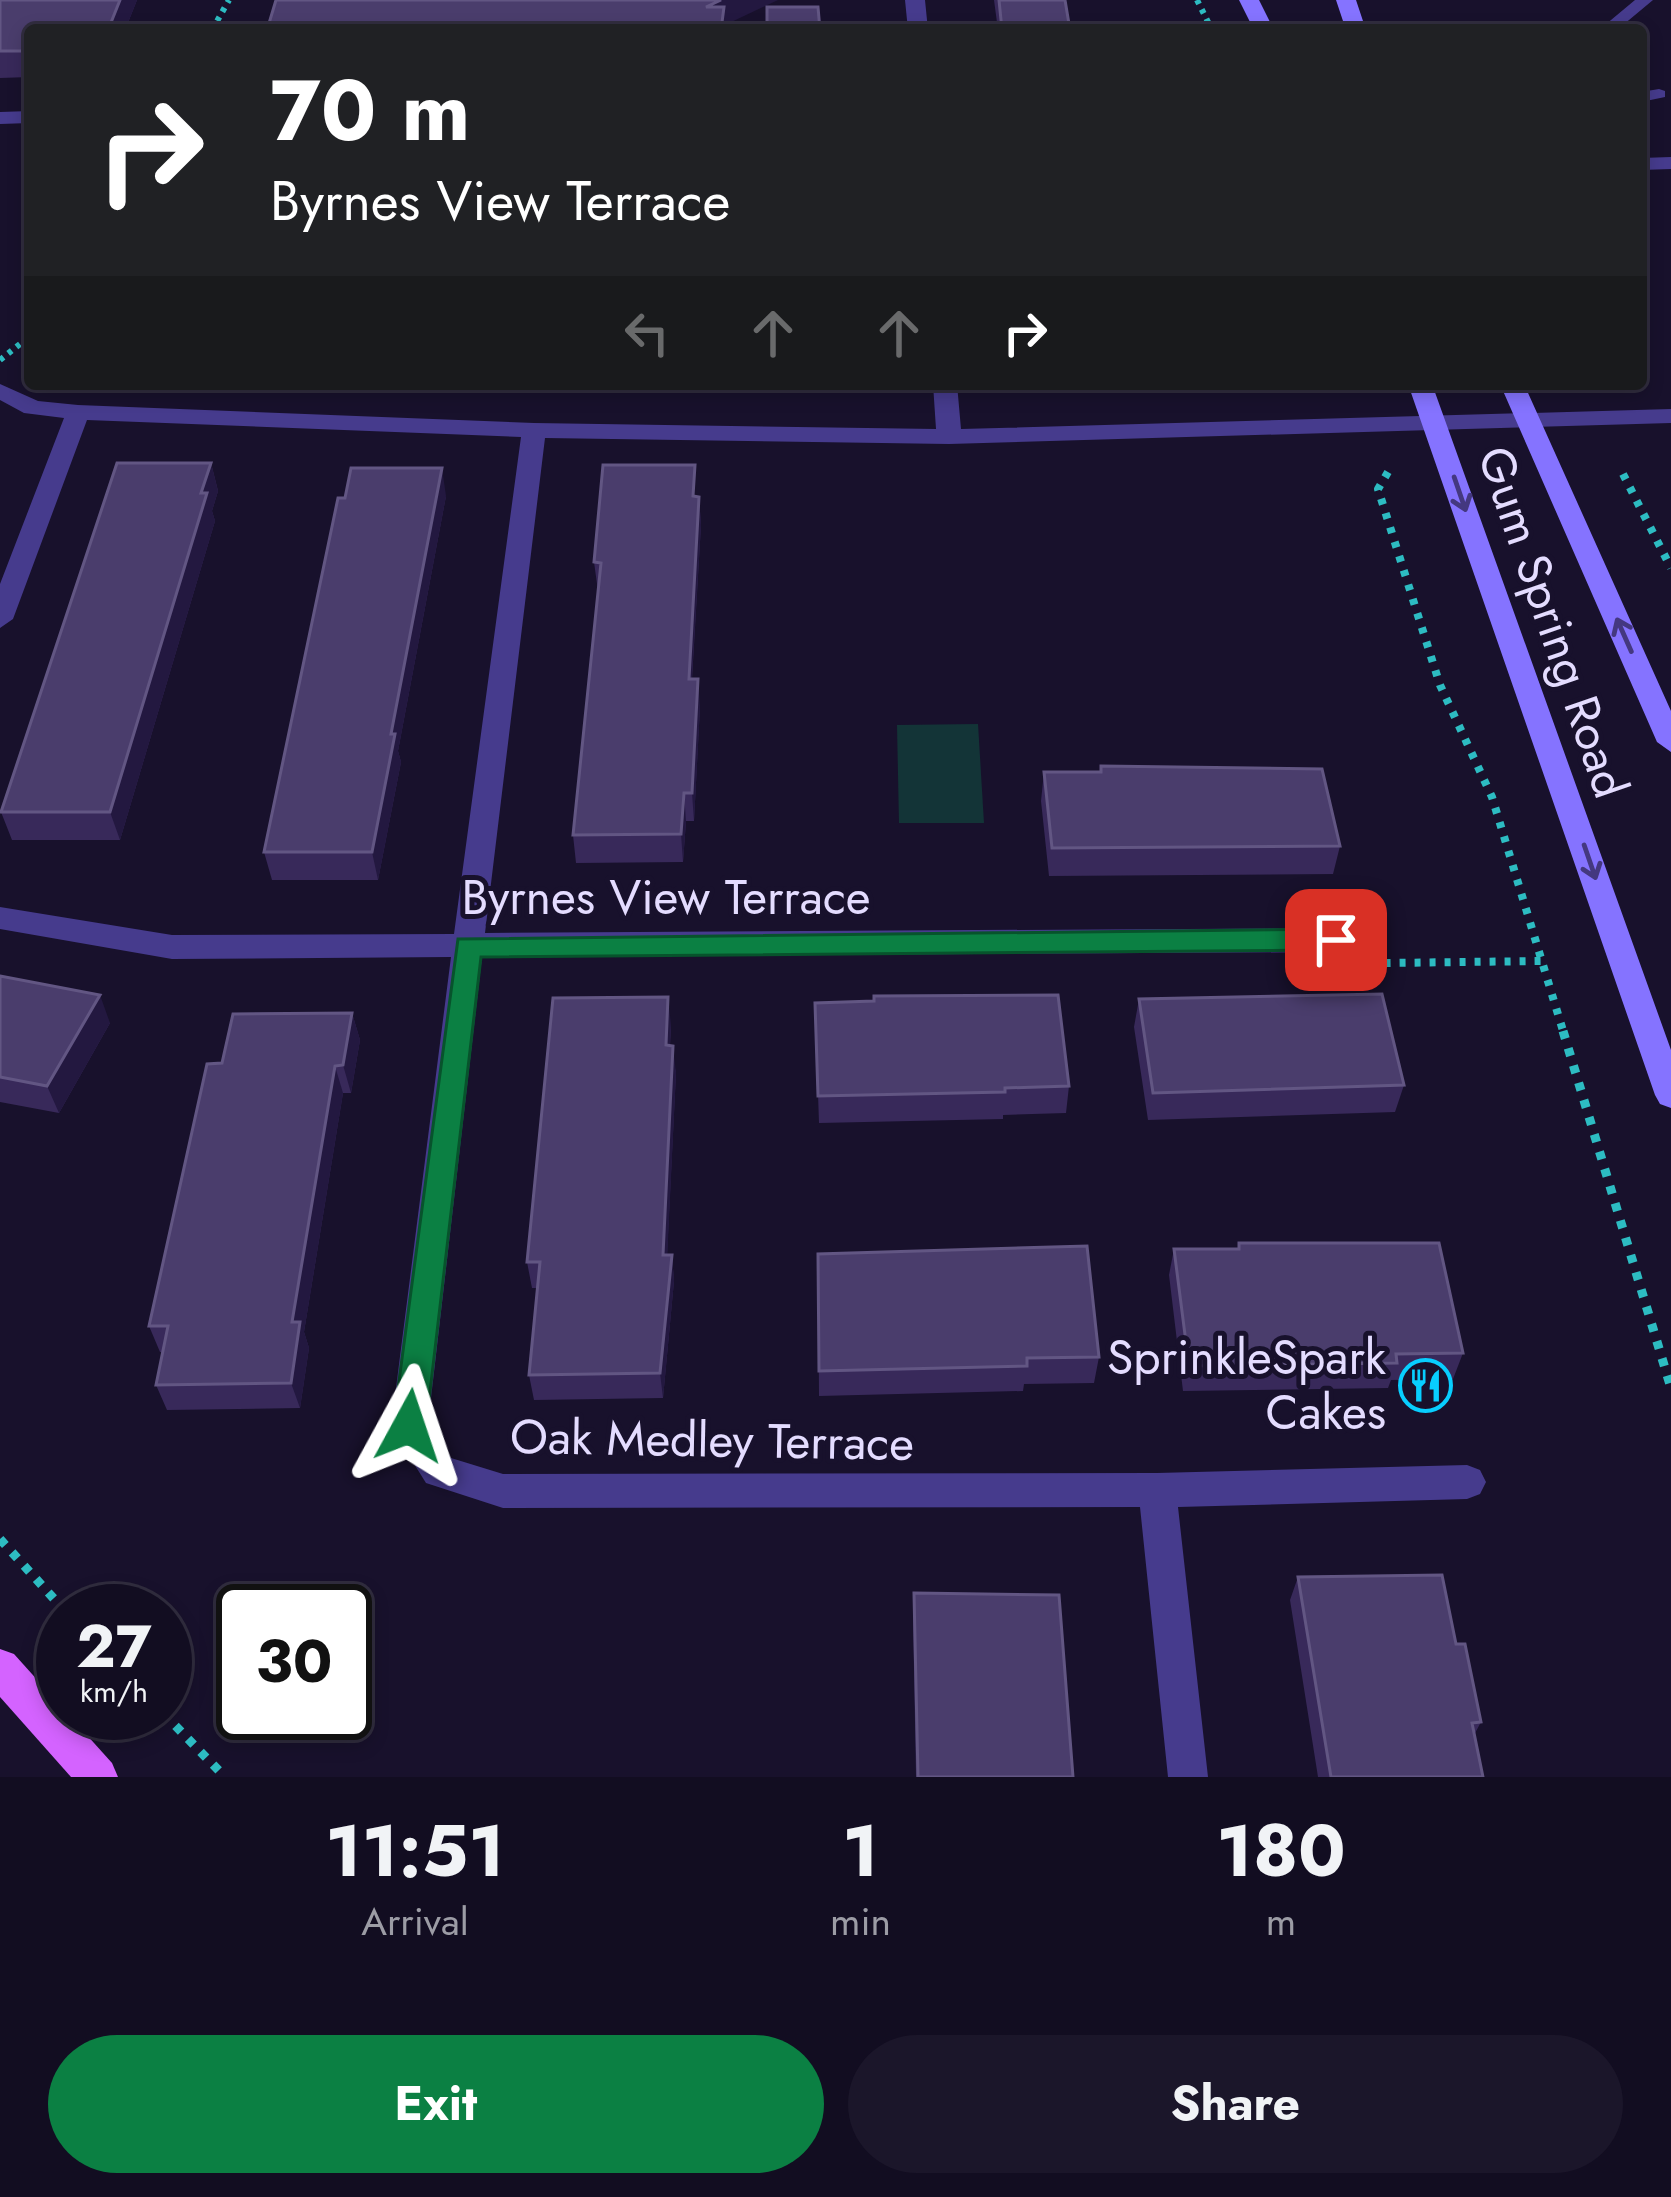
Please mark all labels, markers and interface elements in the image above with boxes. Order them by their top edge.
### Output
text: 70 m [270,50,470,172]
icon: right [72,72,228,228]
text: Byrnes View Terrace [270,162,730,240]
icon: left [614,300,680,366]
icon: ahead [740,300,806,366]
icon: ahead [866,300,932,366]
icon: right [992,300,1058,366]
street label: Gum Spring Road [1461,437,1645,807]
one-way arrow [1451,475,1472,512]
one-way arrow [1611,618,1633,654]
one-way arrow [1581,842,1602,879]
street label: Byrnes View Terrace [461,863,871,932]
pin [1285,889,1387,991]
icon: arrive [1303,907,1369,973]
place label: SprinkleSpark Cakes [1107,1323,1387,1447]
restaurant icon: SprinkleSpark Cakes [1397,1357,1453,1413]
position arrow [346,1363,472,1489]
street label: Oak Medley Terrace [509,1402,915,1478]
speed limit sign: 30 [216,1584,372,1740]
text: 27 [76,1603,152,1690]
text: km/h [80,1670,148,1713]
text: 11:51 [325,1799,505,1903]
text: 1 [842,1799,879,1903]
text: 180 [1216,1799,1346,1903]
text: Arrival [361,1893,469,1950]
text: min [830,1893,891,1950]
text: m [1266,1893,1296,1950]
button: Exit [48,2035,824,2173]
button: Share [848,2035,1623,2173]

